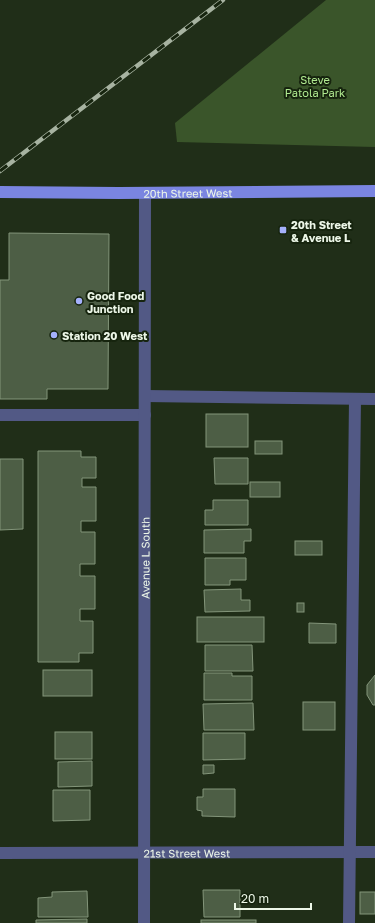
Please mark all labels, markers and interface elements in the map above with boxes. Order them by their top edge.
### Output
park label: Steve Patola Park [285,73,345,99]
street label: 20th Street West [143,186,233,199]
place label: 20th Street & Avenue L [291,218,352,244]
marker: 20th Street & Avenue L [278,225,288,235]
place label: Good Food Junction [87,289,144,315]
marker: Good Food Junction [74,296,84,306]
place label: Station 20 West [62,329,148,342]
marker: Station 20 West [49,330,59,340]
street label: Avenue L South [138,517,151,599]
street label: 21st Street West [144,846,230,859]
scale bar [235,885,311,911]
text: 20 m [241,891,269,906]

